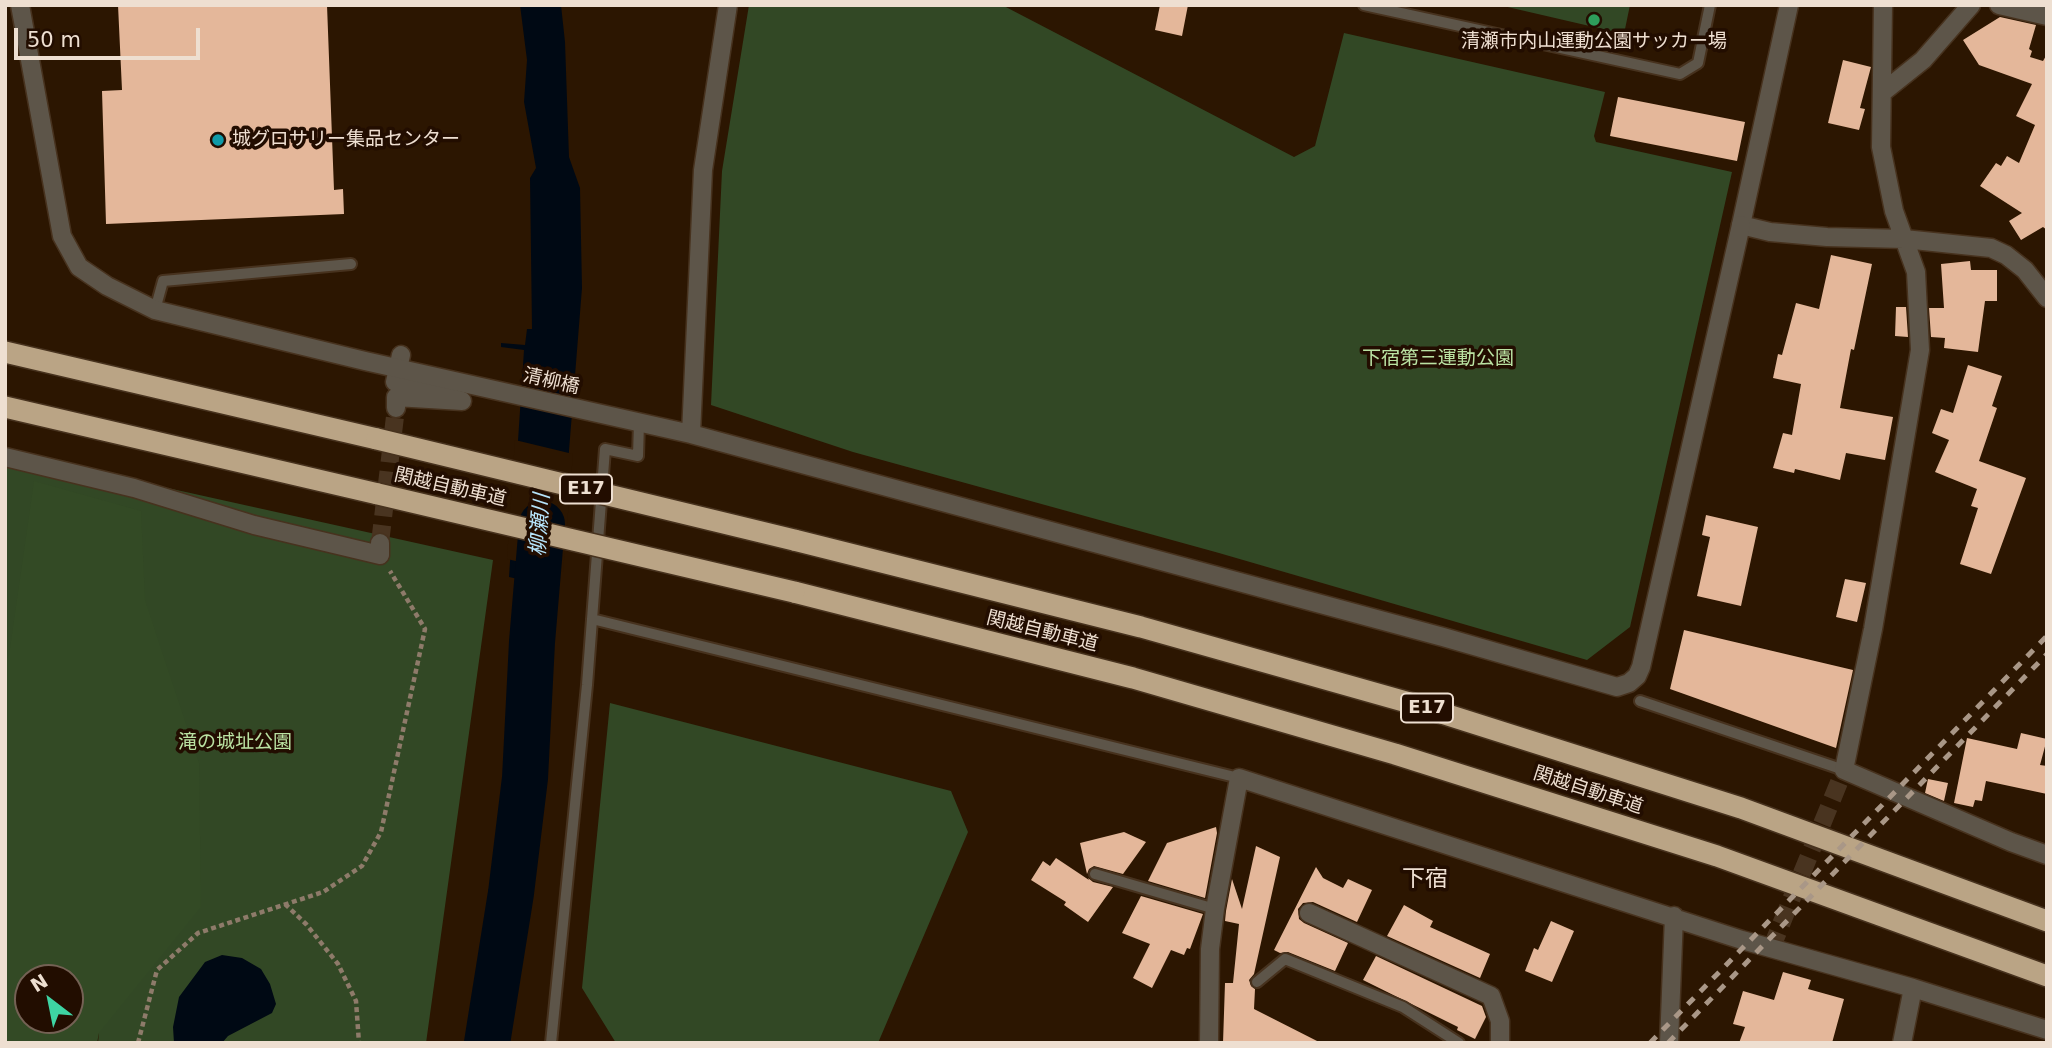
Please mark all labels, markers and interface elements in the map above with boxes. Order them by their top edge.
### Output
marker: 清瀬市内山運動公園サッカー場 [1586,12,1602,28]
scale bar [18,14,203,58]
text: 50 m [27,28,81,52]
place label: 清瀬市内山運動公園サッカー場 [1461,31,1727,53]
place label: 城グロサリー集品センター [232,129,460,151]
marker: 城グロサリー集品センター [210,132,226,148]
park label: 下宿第三運動公園 [1362,348,1514,370]
street label: 清柳橋 [521,364,581,400]
street label: 関越自動車道 [392,464,508,512]
road number: E17 [560,475,612,504]
water label: 柳瀬川 [526,493,556,557]
street label: 関越自動車道 [984,607,1100,657]
road number: E17 [1401,694,1453,722]
park label: 滝の城址公園 [178,732,292,754]
street label: 関越自動車道 [1530,763,1646,819]
district label: 下宿 [1402,866,1448,894]
north arrow [14,964,84,1034]
text: N [26,969,52,996]

